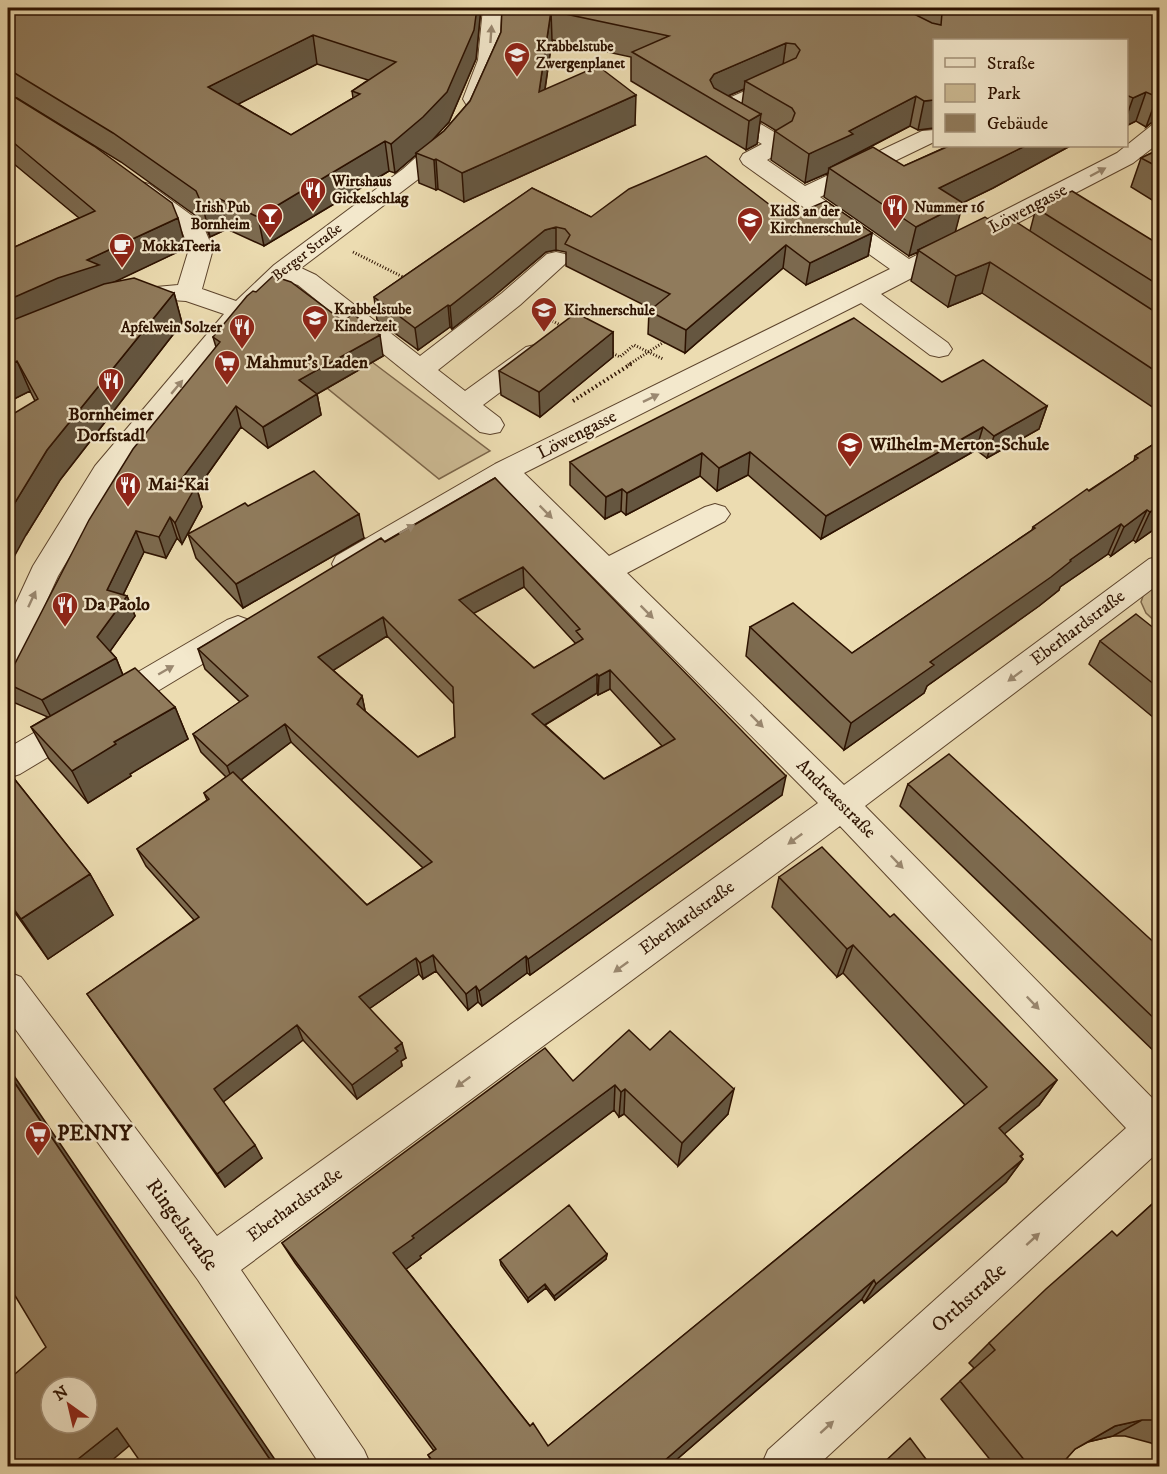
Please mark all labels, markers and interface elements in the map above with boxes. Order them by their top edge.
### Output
one-way arrow [486,24,496,43]
place label: Krabbelstube Zwergenplanet [536,37,625,73]
legend [933,39,1128,147]
school or university icon: Krabbelstube Zwergenplanet [502,40,532,78]
text: Straße [987,53,1035,75]
text: Park [987,83,1021,105]
text: Gebäude [987,113,1048,135]
one-way arrow [1090,167,1107,177]
place label: Wirtshaus Gickelschlag [331,172,409,208]
restaurant icon: Wirtshaus Gickelschlag [298,175,328,213]
street label: Löwengasse [985,179,1071,239]
restaurant icon: Nummer 16 [880,192,910,230]
place label: Irish Pub Bornheim [191,198,251,234]
place label: Nummer 16 [914,198,985,217]
bar icon: Irish Pub Bornheim [255,201,285,239]
place label: KidS an der Kirchnerschule [770,202,862,238]
school or university icon: KidS an der Kirchnerschule [735,205,765,243]
street label: Berger Straße [268,219,346,285]
cafe icon: MokkaTeeria [107,231,137,269]
place label: MokkaTeeria [142,237,221,256]
school or university icon: Kirchnerschule [529,295,559,333]
place label: Krabbelstube Kinderzeit [334,300,412,336]
place label: Kirchnerschule [564,301,656,320]
school or university icon: Krabbelstube Kinderzeit [300,303,330,341]
restaurant icon: Apfelwein Solzer [227,312,257,350]
place label: Apfelwein Solzer [120,318,222,337]
supermarket icon: Mahmut's Laden [212,348,242,386]
place label: Mahmut's Laden [246,352,369,374]
restaurant icon: Bornheimer Dorfstadl [96,366,126,404]
one-way arrow [171,379,184,395]
one-way arrow [643,393,660,403]
place label: Bornheimer Dorfstadl [68,404,154,447]
street label: Löwengasse [534,406,620,464]
school or university icon: Wilhelm-Merton-Schule [835,430,865,468]
place label: Wilhelm-Merton-Schule [869,434,1050,456]
restaurant icon: Mai-Kai [113,470,143,508]
place label: Mai-Kai [148,474,209,496]
one-way arrow [539,505,553,519]
one-way arrow [399,524,416,534]
street label: Eberhardstraße [1026,585,1130,671]
one-way arrow [28,590,37,607]
restaurant icon: Da Paolo [50,590,80,628]
place label: Da Paolo [84,594,150,616]
one-way arrow [640,605,654,619]
one-way arrow [158,665,174,676]
one-way arrow [1007,670,1023,682]
one-way arrow [750,713,764,727]
street label: Andreaestraße [792,755,880,843]
one-way arrow [788,833,804,845]
one-way arrow [890,855,904,869]
street label: Eberhardstraße [635,876,739,960]
one-way arrow [613,960,628,972]
one-way arrow [1025,995,1039,1009]
one-way arrow [456,1076,472,1088]
supermarket icon: PENNY [23,1119,53,1157]
place label: PENNY [57,1121,133,1147]
street label: Eberhardstraße [243,1163,347,1247]
street label: Ringelstraße [140,1174,224,1276]
one-way arrow [1025,1233,1040,1246]
street label: Orthstraße [926,1257,1012,1339]
north arrow [39,1375,99,1435]
text: N [50,1381,72,1405]
one-way arrow [819,1421,834,1434]

